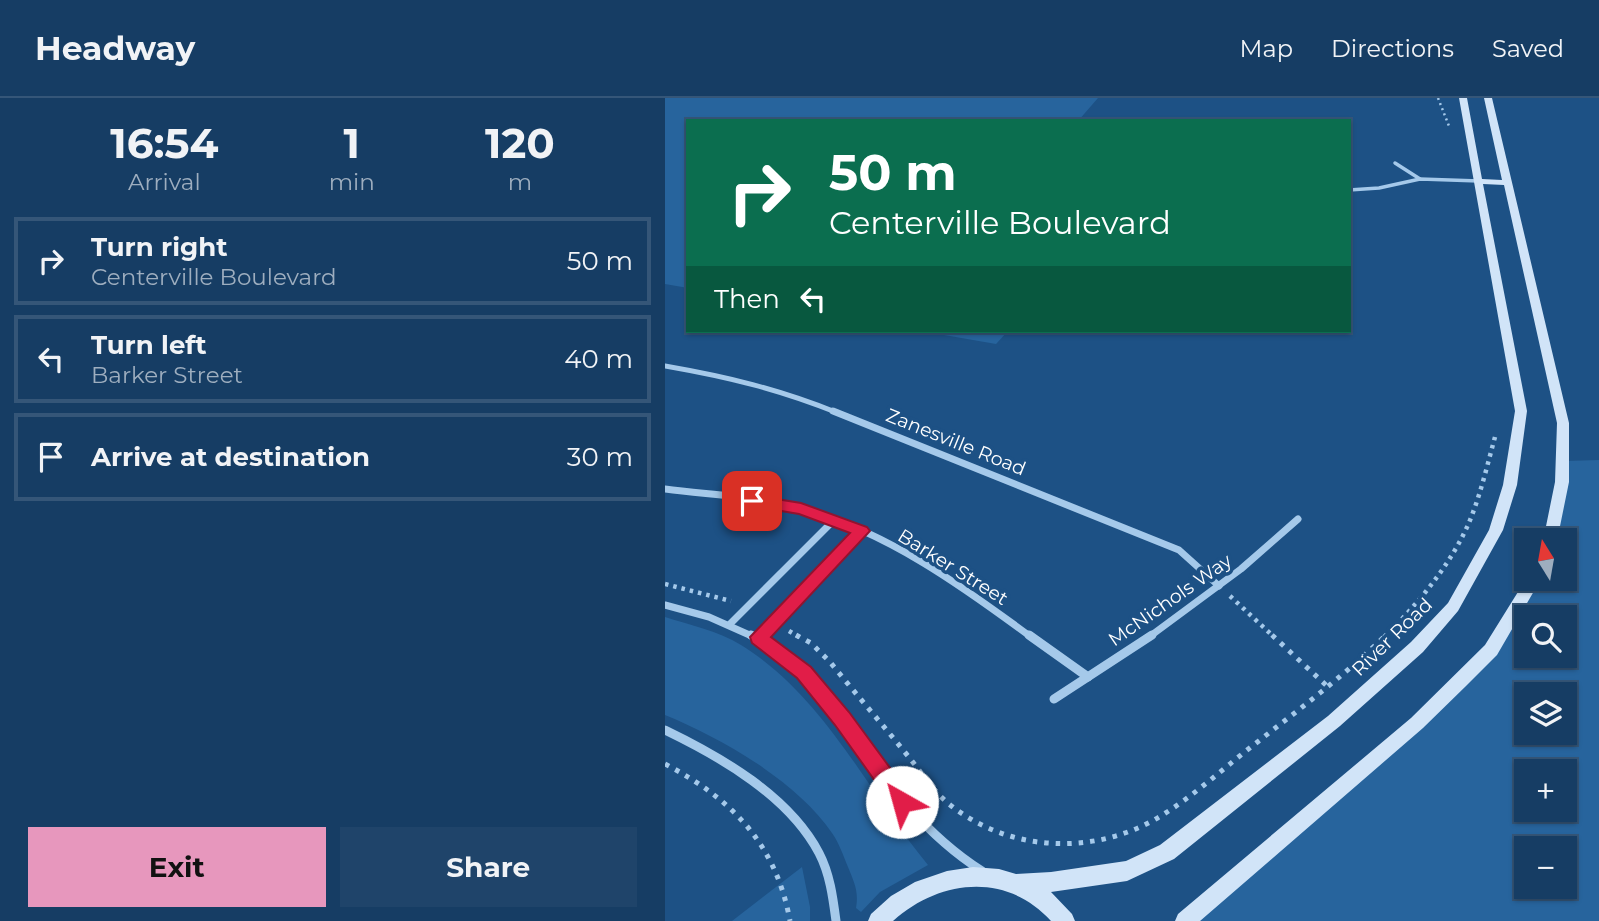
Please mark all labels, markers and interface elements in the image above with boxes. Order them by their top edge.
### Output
text: Headway [35,28,195,68]
text: Map [1240,34,1293,63]
text: Directions [1331,34,1454,63]
text: Saved [1492,34,1564,63]
text: 16:54 [110,117,218,169]
text: 1 [343,117,360,169]
text: 120 [485,117,555,169]
text: 50 m [829,143,957,202]
icon: right [714,147,805,238]
text: Arrival [128,168,201,196]
text: min [329,168,375,196]
text: m [508,168,532,196]
text: Centerville Boulevard [829,203,1171,242]
text: Turn right [91,231,227,263]
icon: right [32,242,70,280]
text: 50 m [567,245,633,277]
text: Centerville Boulevard [91,263,337,291]
icon: left [794,280,832,318]
text: Then [714,283,780,315]
text: Turn left [91,329,207,361]
icon: left [32,340,70,378]
text: 40 m [564,343,633,375]
text: Barker Street [91,361,243,389]
street label: Zanesville Road [883,403,1029,481]
icon: arrive [32,438,70,476]
text: Arrive at destination [91,441,370,473]
text: 30 m [567,441,633,473]
pin [722,471,782,531]
icon: arrive [733,482,771,520]
street label: Barker Street [894,524,1013,610]
north arrow [1514,528,1577,592]
map controls [1514,528,1577,899]
street label: McNichols Way [1104,549,1237,651]
street label: River Road [1347,593,1437,681]
button: search [1514,605,1577,668]
button: layers [1514,682,1577,745]
button: + [1514,759,1577,822]
position arrow [865,765,939,839]
button: Exit [28,827,326,907]
button: Share [340,827,637,907]
button: − [1514,836,1577,899]

